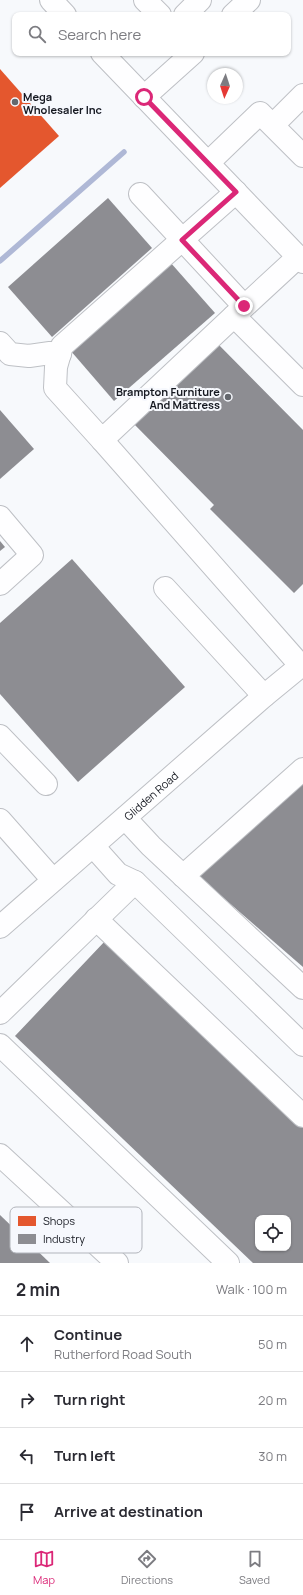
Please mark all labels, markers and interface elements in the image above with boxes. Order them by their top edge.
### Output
search box [12,12,291,56]
icon: search [26,23,48,45]
text: Search here [58,24,141,45]
north arrow [207,68,243,104]
route start [135,88,153,106]
place label: Mega Wholesaler Inc [23,89,102,117]
marker: Mega Wholesaler Inc [10,97,20,107]
route end [235,297,253,315]
place label: Brampton Furniture And Mattress [116,384,220,412]
marker: Brampton Furniture And Mattress [223,392,233,402]
street label: Glidden Road [120,768,181,823]
legend [10,1207,142,1253]
text: Shops [43,1213,75,1228]
map controls [255,1215,291,1251]
button: locate [255,1215,291,1251]
text: Industry [43,1231,85,1246]
text: 2 min [16,1278,60,1301]
text: Walk · 100 m [216,1280,287,1298]
text: Continue [54,1324,122,1345]
icon: ahead [16,1333,38,1355]
text: 50 m [258,1335,287,1353]
text: Rutherford Road South [54,1345,192,1363]
icon: right [16,1389,38,1411]
text: Turn right [54,1389,125,1410]
text: 20 m [258,1391,287,1409]
icon: left [16,1445,38,1467]
text: Turn left [54,1445,116,1466]
text: 30 m [258,1447,287,1465]
icon: arrive [16,1501,38,1523]
text: Arrive at destination [54,1501,203,1522]
tab: Map [33,1548,55,1587]
tab: Directions [121,1548,173,1587]
tab: Saved [239,1548,270,1587]

